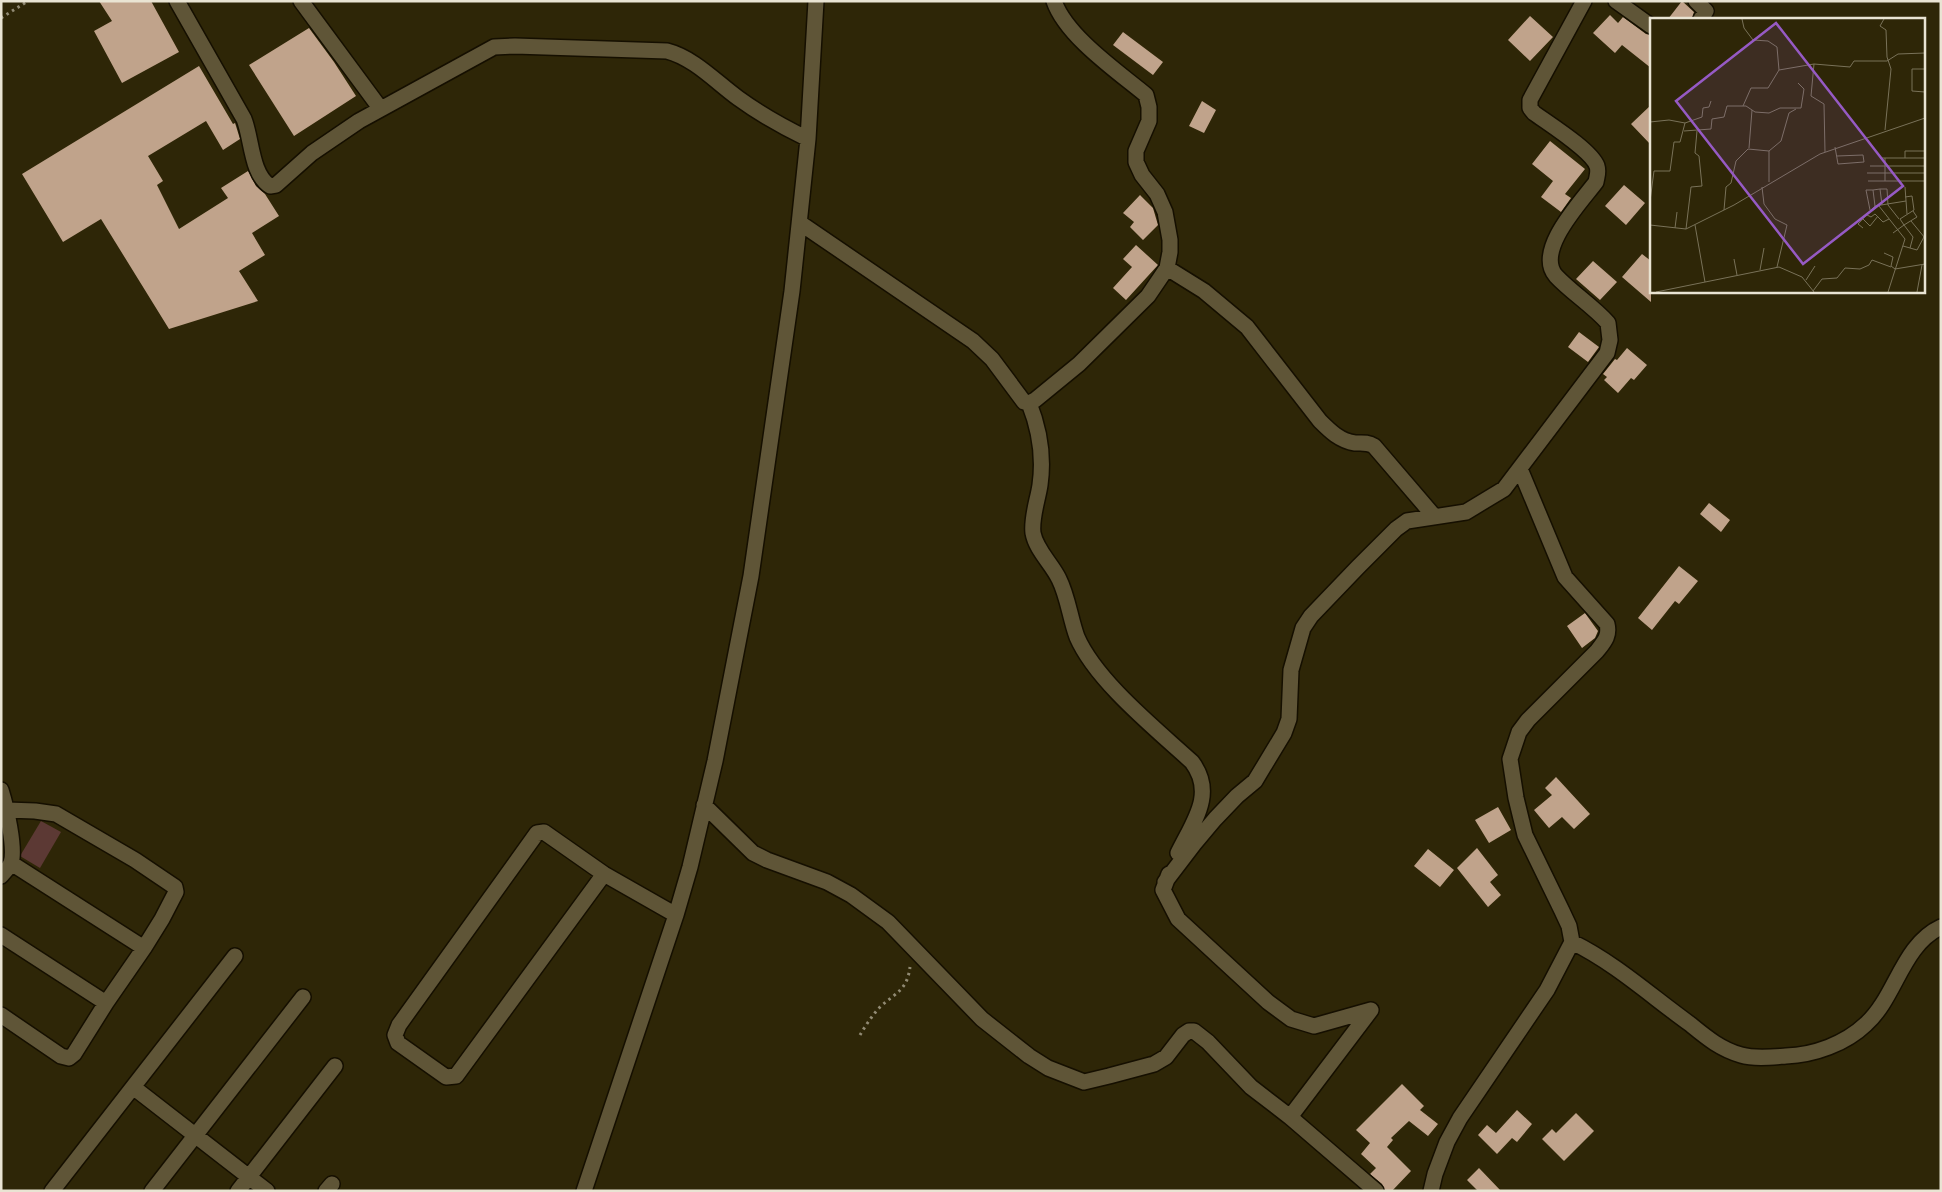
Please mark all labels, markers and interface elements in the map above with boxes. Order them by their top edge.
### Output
inset map [1650,18,1924,292]

